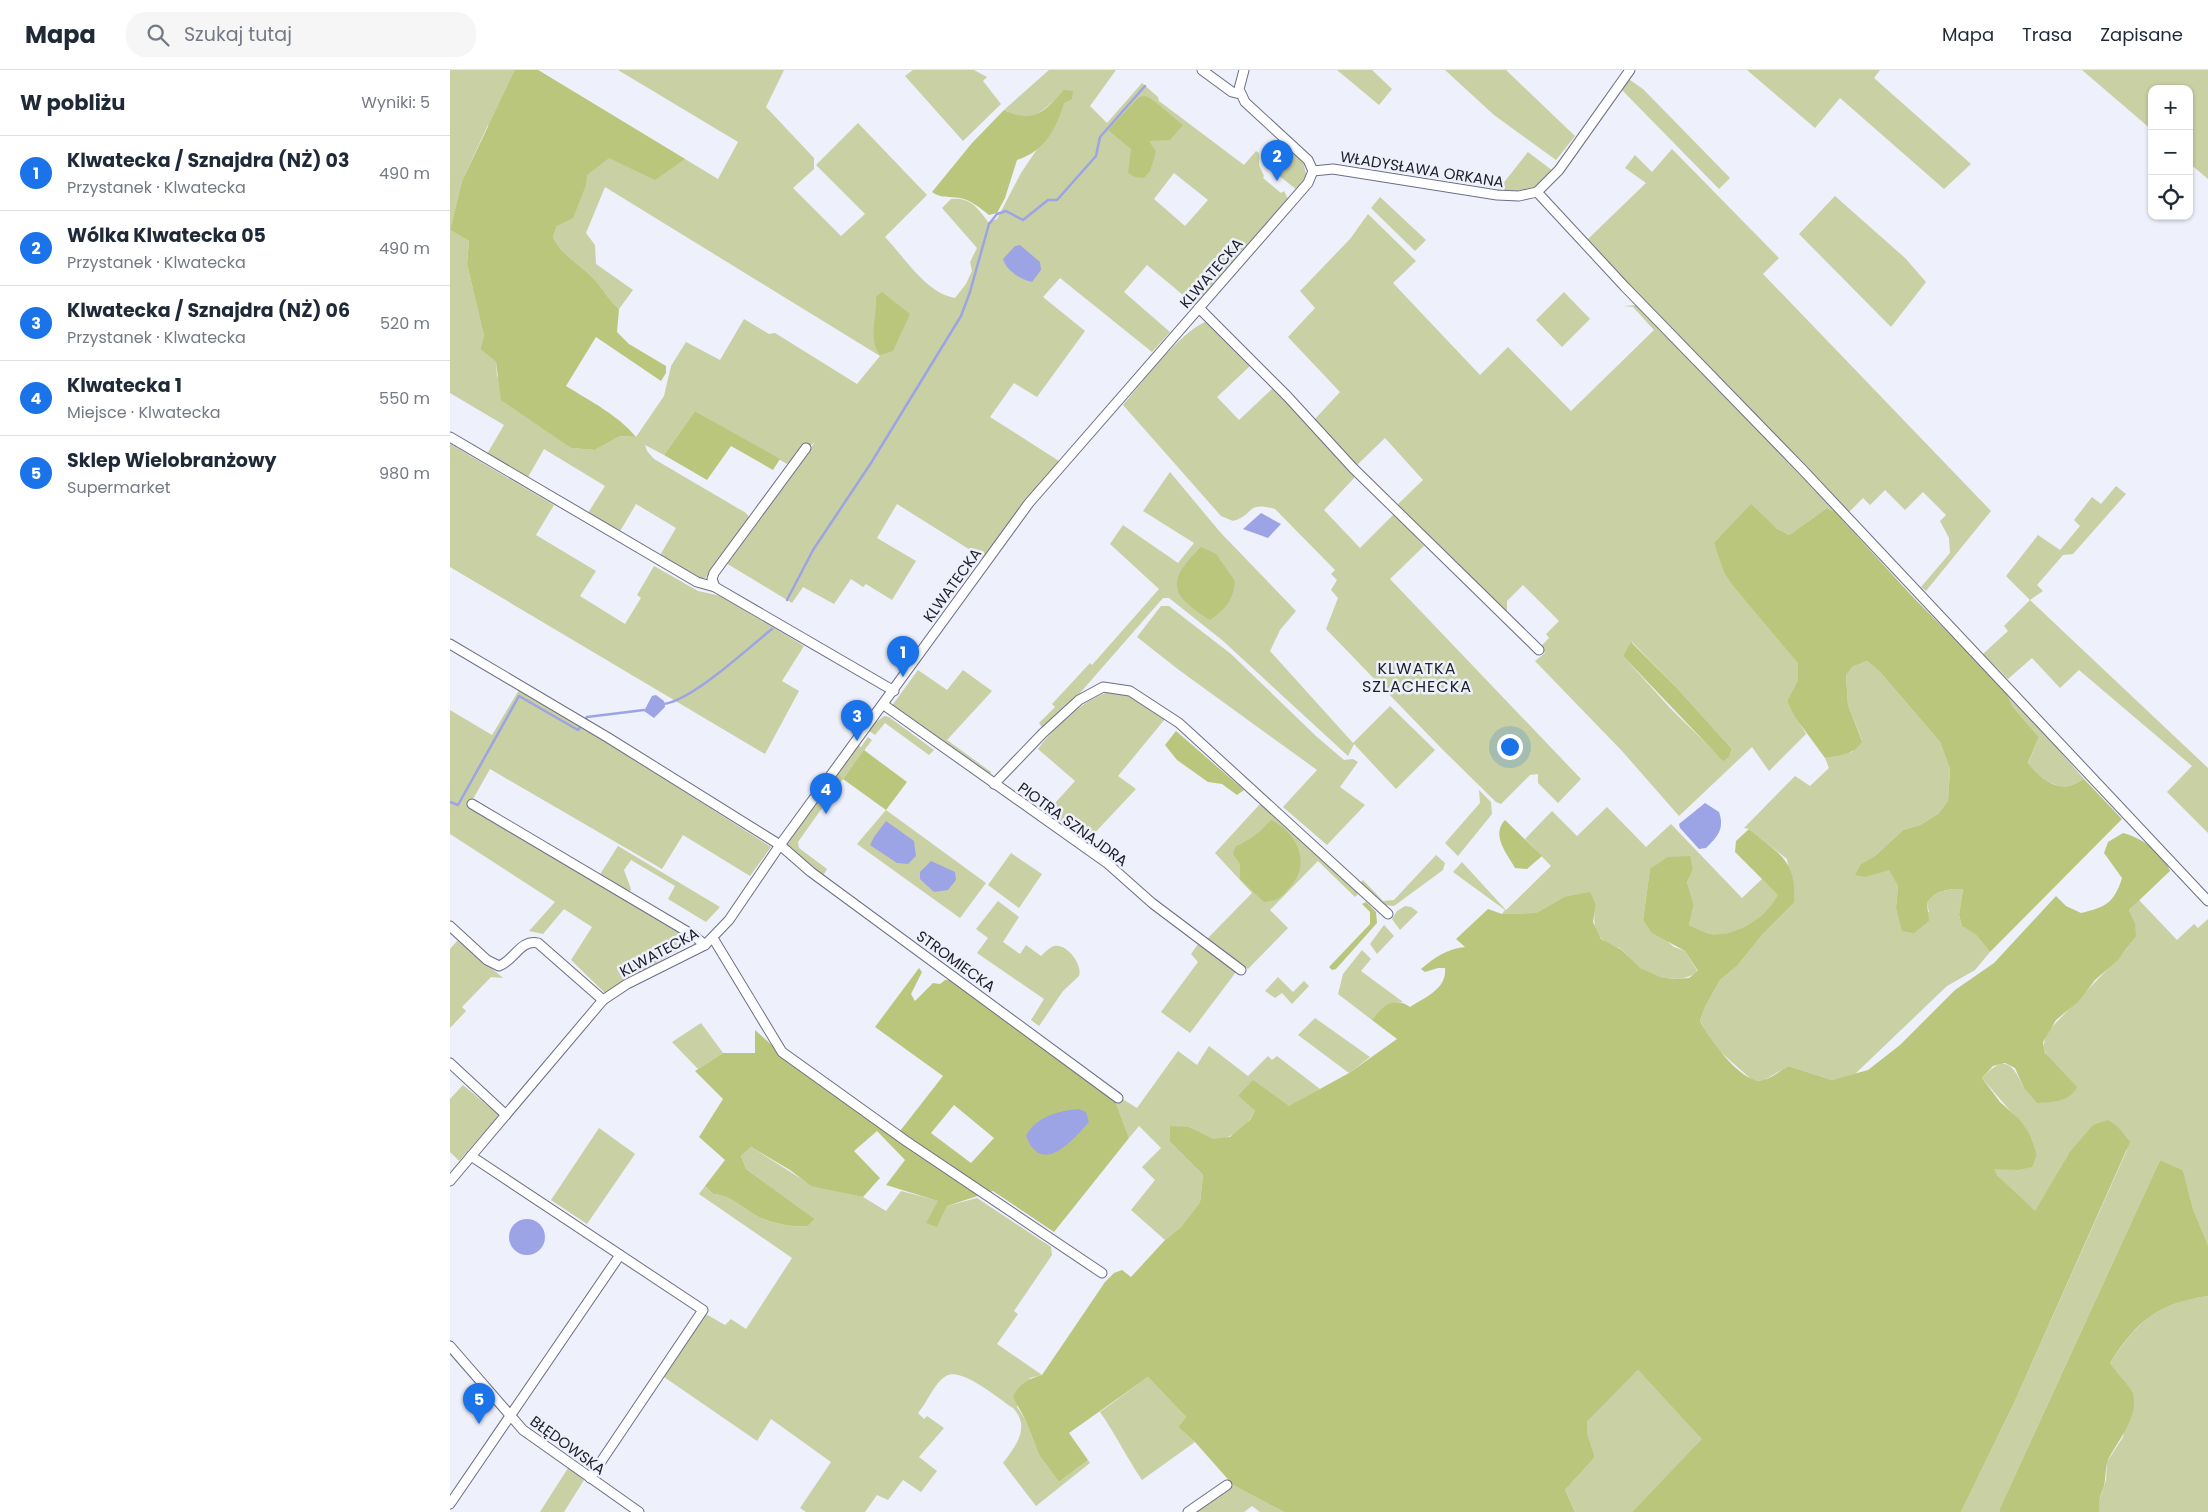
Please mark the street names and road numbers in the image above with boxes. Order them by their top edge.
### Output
street label: WŁADYSŁAWA ORKANA [1339,146,1505,192]
street label: KLWATECKA [1175,233,1247,313]
street label: KLWATECKA [918,544,986,626]
street label: PIOTRA SZNAJDRA [1014,777,1132,871]
street label: KLWATECKA [616,922,702,982]
street label: STROMIECKA [912,925,1000,997]
street label: BŁĘDOWSKA [526,1411,610,1479]

